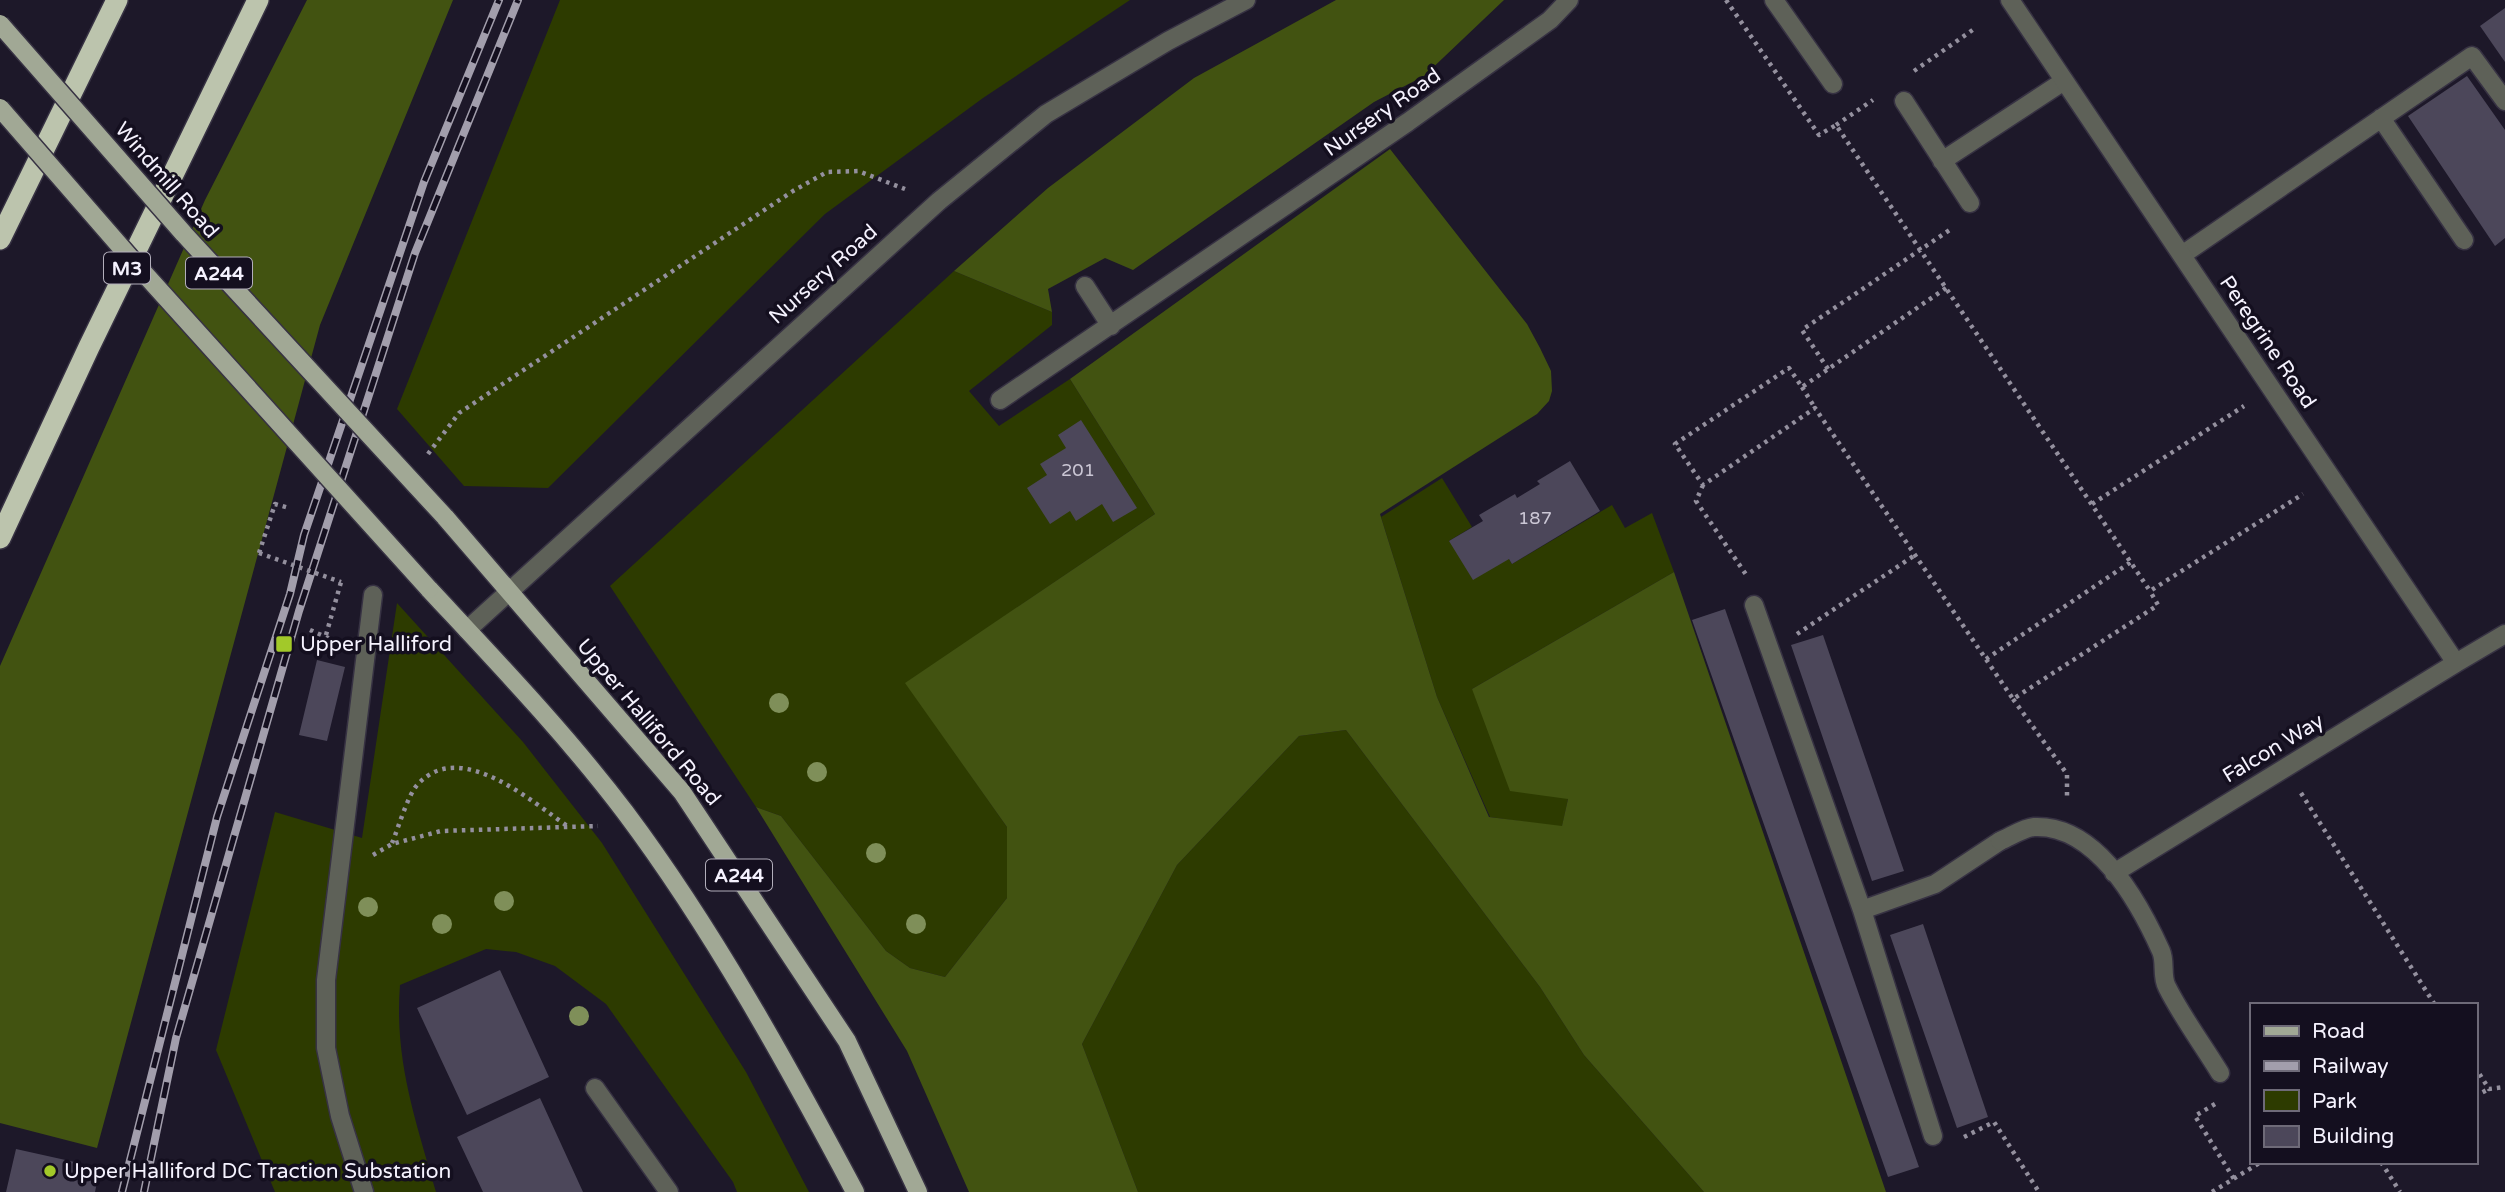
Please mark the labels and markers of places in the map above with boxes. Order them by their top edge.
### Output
place label: Upper Halliford [300,632,452,657]
marker: Upper Halliford [274,634,294,654]
place label: Upper Halliford DC Traction Substation [64,1159,451,1184]
marker: Upper Halliford DC Traction Substation [42,1163,58,1179]

